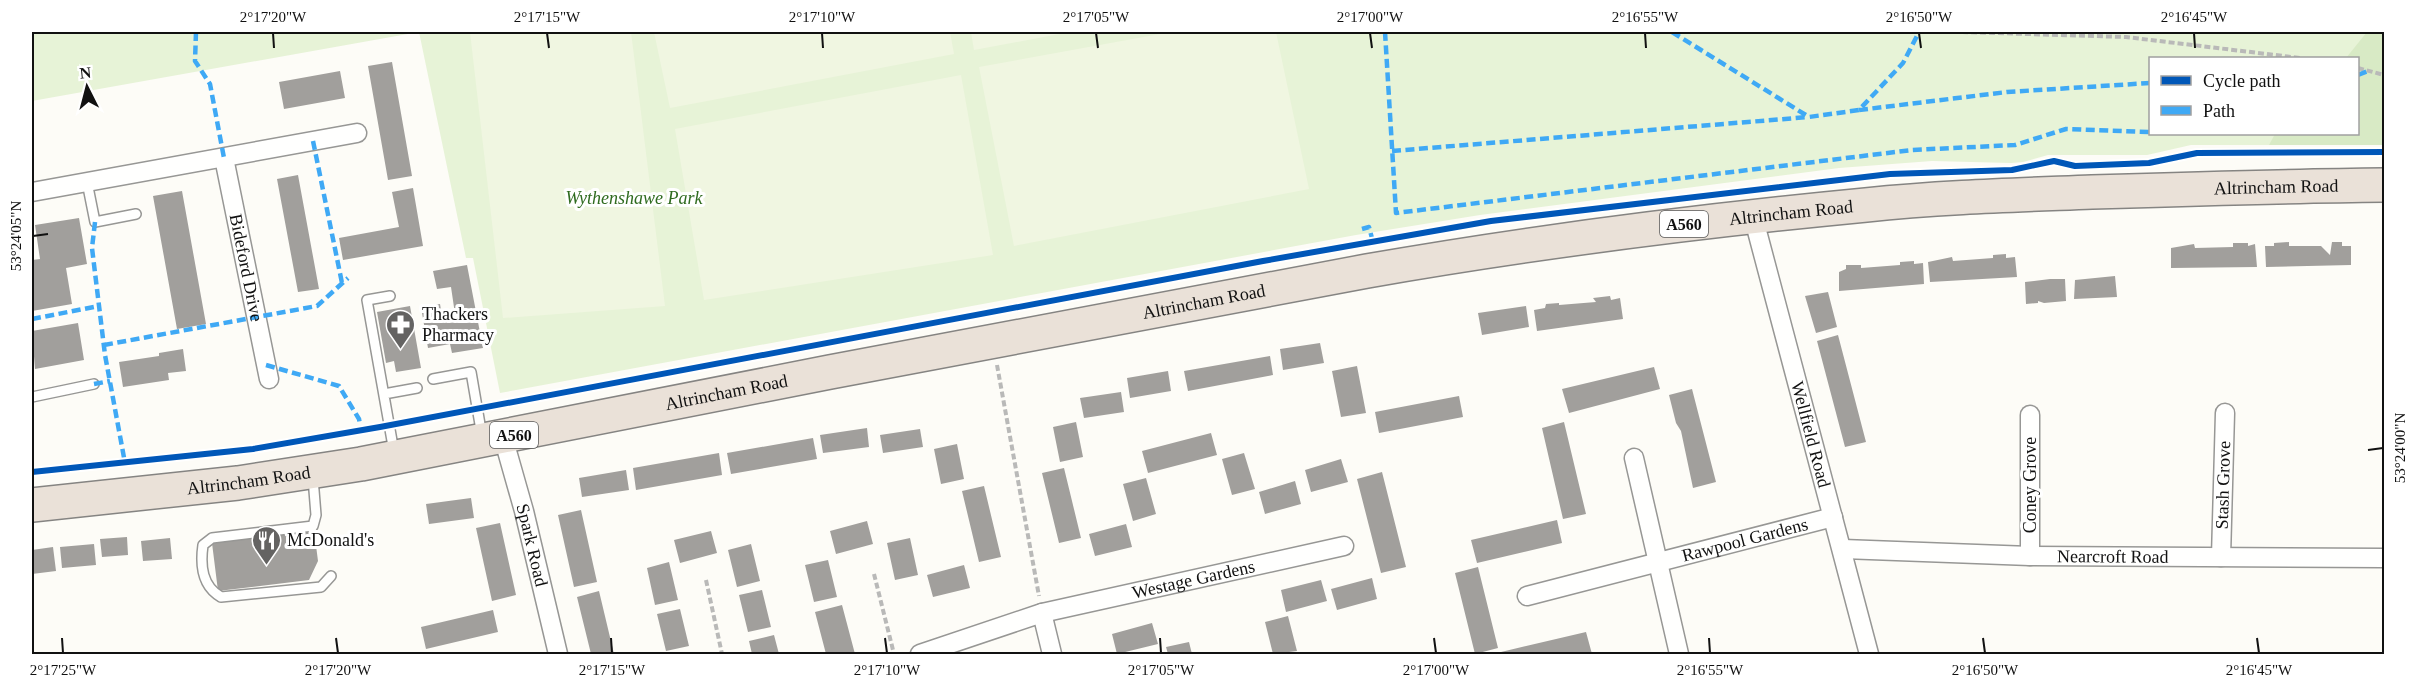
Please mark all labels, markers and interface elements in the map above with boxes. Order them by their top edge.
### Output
text: 2°17'20"W [240,9,307,25]
text: 2°17'15"W [514,9,581,25]
text: 2°17'10"W [789,9,856,25]
text: 2°17'05"W [1063,9,1130,25]
text: 2°17'00"W [1337,9,1404,25]
text: 2°16'55"W [1612,9,1679,25]
text: 2°16'50"W [1886,9,1953,25]
text: 2°16'45"W [2161,9,2228,25]
north arrow [57,57,117,117]
legend [2149,57,2359,135]
text: N [79,63,93,82]
text: Cycle path [2203,71,2280,91]
text: Path [2203,101,2235,121]
street label: Altrincham Road [2213,176,2339,198]
park label: Wythenshawe Park [566,188,703,208]
street label: Altrincham Road [1728,196,1854,229]
text: 53°24'05"N [8,201,24,271]
road number: A560 [1660,211,1708,237]
street label: Bideford Drive [226,212,267,323]
street label: Altrincham Road [1141,280,1267,323]
place label: Thackers Pharmacy [422,304,494,345]
pharmacy icon: Thackers Pharmacy [385,308,417,350]
street label: Altrincham Road [663,371,789,414]
street label: Wellfield Road [1787,379,1834,490]
text: 53°24'00"N [2392,413,2408,483]
road number: A560 [490,422,538,448]
street label: Coney Grove [2020,437,2040,533]
street label: Stash Grove [2212,440,2234,530]
street label: Altrincham Road [186,462,312,498]
street label: Spark Road [512,501,552,589]
street label: Rawpool Gardens [1680,514,1810,566]
restaurant icon: McDonald's [250,524,282,566]
place label: McDonald's [287,530,374,550]
street label: Nearcroft Road [2057,546,2169,567]
street label: Westage Gardens [1130,556,1257,603]
text: 2°17'25"W [30,662,97,678]
text: 2°17'20"W [305,662,372,678]
text: 2°17'15"W [579,662,646,678]
text: 2°17'10"W [854,662,921,678]
text: 2°17'05"W [1128,662,1195,678]
text: 2°17'00"W [1403,662,1470,678]
text: 2°16'55"W [1677,662,1744,678]
text: 2°16'50"W [1952,662,2019,678]
text: 2°16'45"W [2226,662,2293,678]

